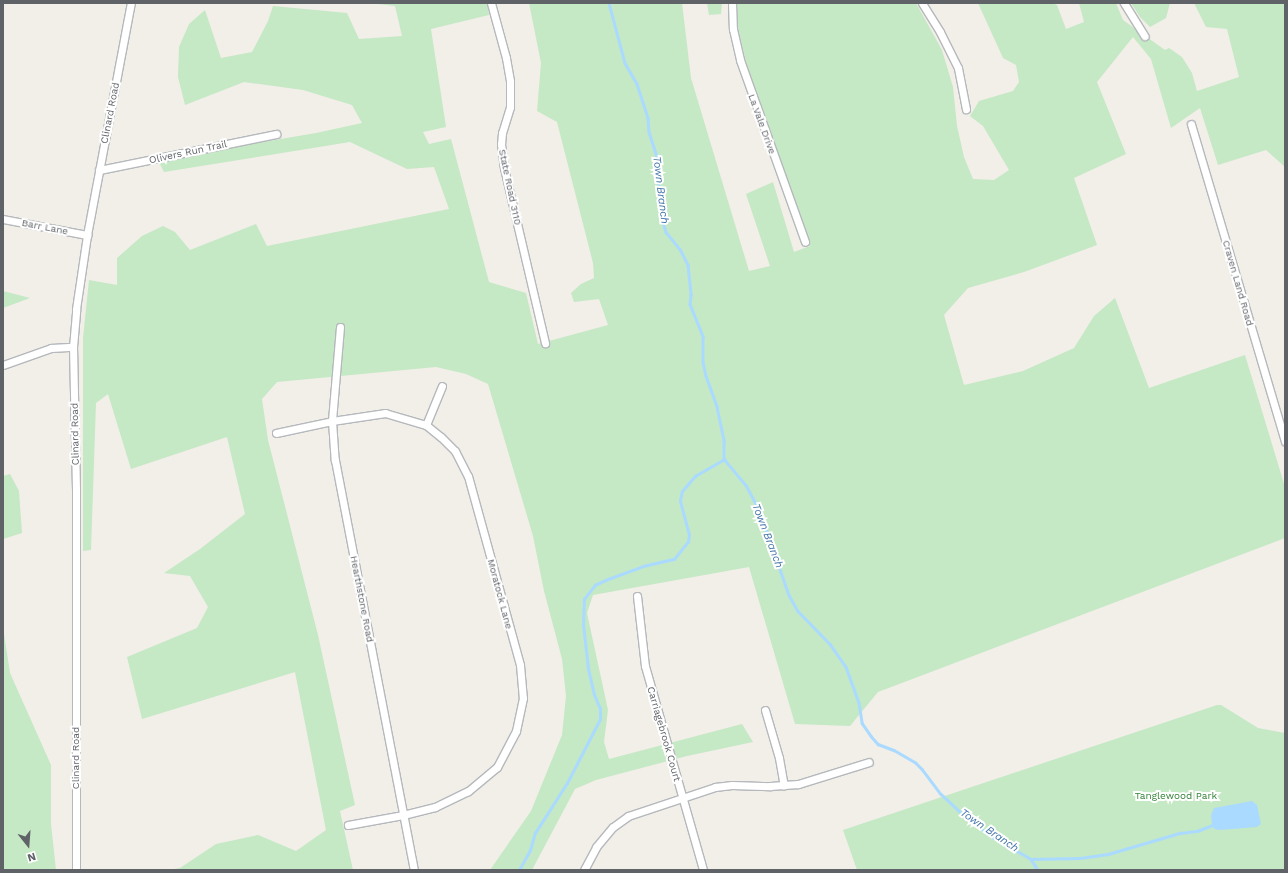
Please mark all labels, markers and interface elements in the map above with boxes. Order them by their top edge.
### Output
street label: Clinard Road [98,81,122,145]
street label: La Vale Drive [745,92,779,156]
street label: Olivers Run Trail [148,138,228,166]
street label: State Road 3110 [496,148,524,226]
water label: Town Branch [649,156,671,224]
street label: Barr Lane [21,217,69,237]
street label: Craven Land Road [1220,239,1256,327]
street label: Clinard Road [68,403,82,465]
water label: Town Branch [749,502,785,570]
street label: Hearthstone Road [348,555,376,643]
street label: Moratock Lane [485,558,515,630]
street label: Carriagebrook Court [645,685,683,783]
street label: Clinard Road [70,727,82,789]
park label: Tanglewood Park [1135,790,1217,802]
water label: Town Branch [957,807,1021,855]
north arrow [8,825,48,865]
text: N [26,850,37,864]

